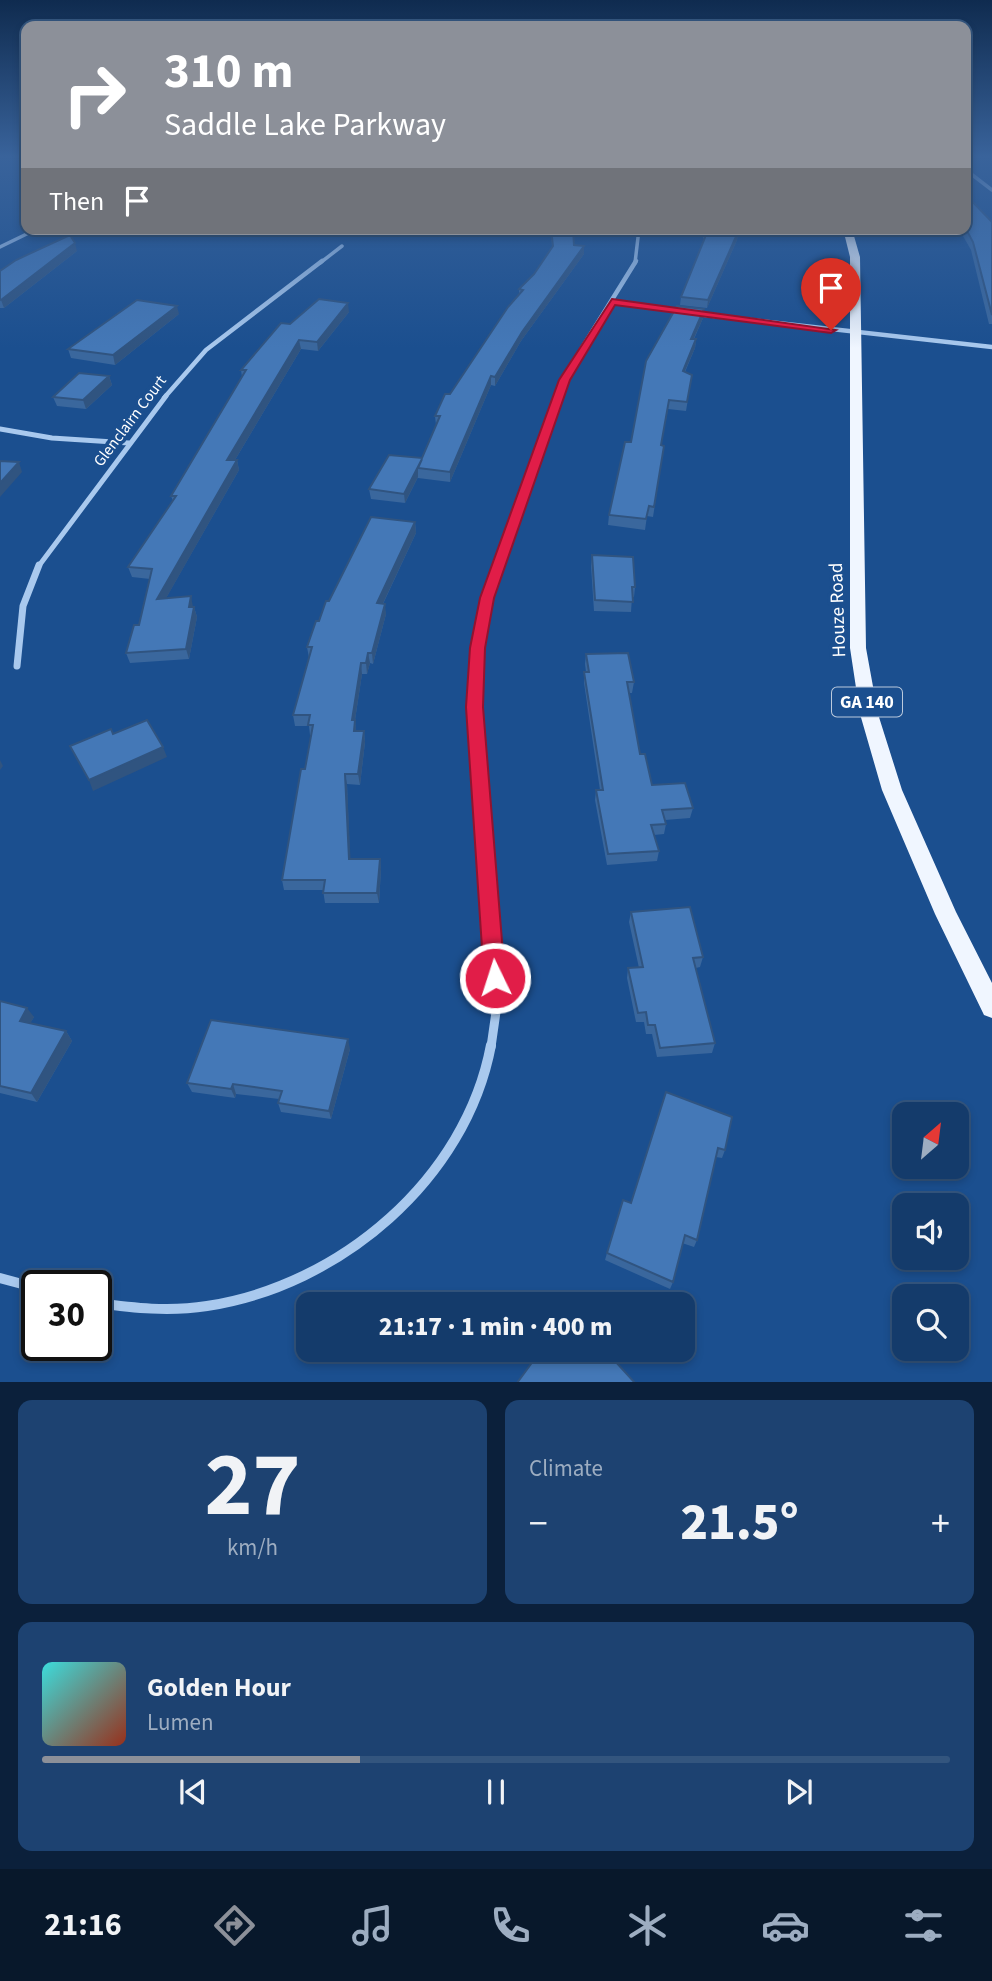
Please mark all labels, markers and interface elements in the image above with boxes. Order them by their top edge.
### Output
text: 310 m [164,37,293,107]
icon: right [49,49,140,140]
text: Saddle Lake Parkway [164,102,446,148]
icon: arrive [118,182,156,220]
text: Then [49,183,104,220]
pin [801,258,861,330]
icon: arrive [812,269,850,307]
street label: Glenclairn Court [88,370,172,471]
street label: Houze Road [823,562,853,658]
road number: GA 140 [832,688,902,716]
position arrow [458,941,532,1015]
north arrow [892,1102,970,1180]
map controls [892,1102,969,1361]
button: sound [892,1193,969,1270]
speed limit sign: 30 [21,1270,112,1361]
button: search [892,1284,969,1361]
text: 21:17 · 1 min · 400 m [379,1308,612,1345]
text: 27 [204,1421,301,1550]
text: Climate [529,1452,603,1485]
text: 21.5° [680,1486,799,1560]
text: − [529,1497,548,1551]
text: + [931,1497,950,1551]
text: km/h [227,1531,278,1564]
text: Golden Hour [147,1669,291,1706]
text: Lumen [147,1706,214,1739]
icon: previous [174,1773,212,1811]
icon: pause [477,1773,515,1811]
icon: next [780,1773,818,1811]
icon: directions [210,1901,259,1950]
icon: music [348,1901,397,1950]
icon: phone [486,1901,535,1950]
icon: climate [623,1901,672,1950]
icon: car [761,1901,810,1950]
icon: filters [899,1901,948,1950]
text: 21:16 [44,1902,122,1948]

